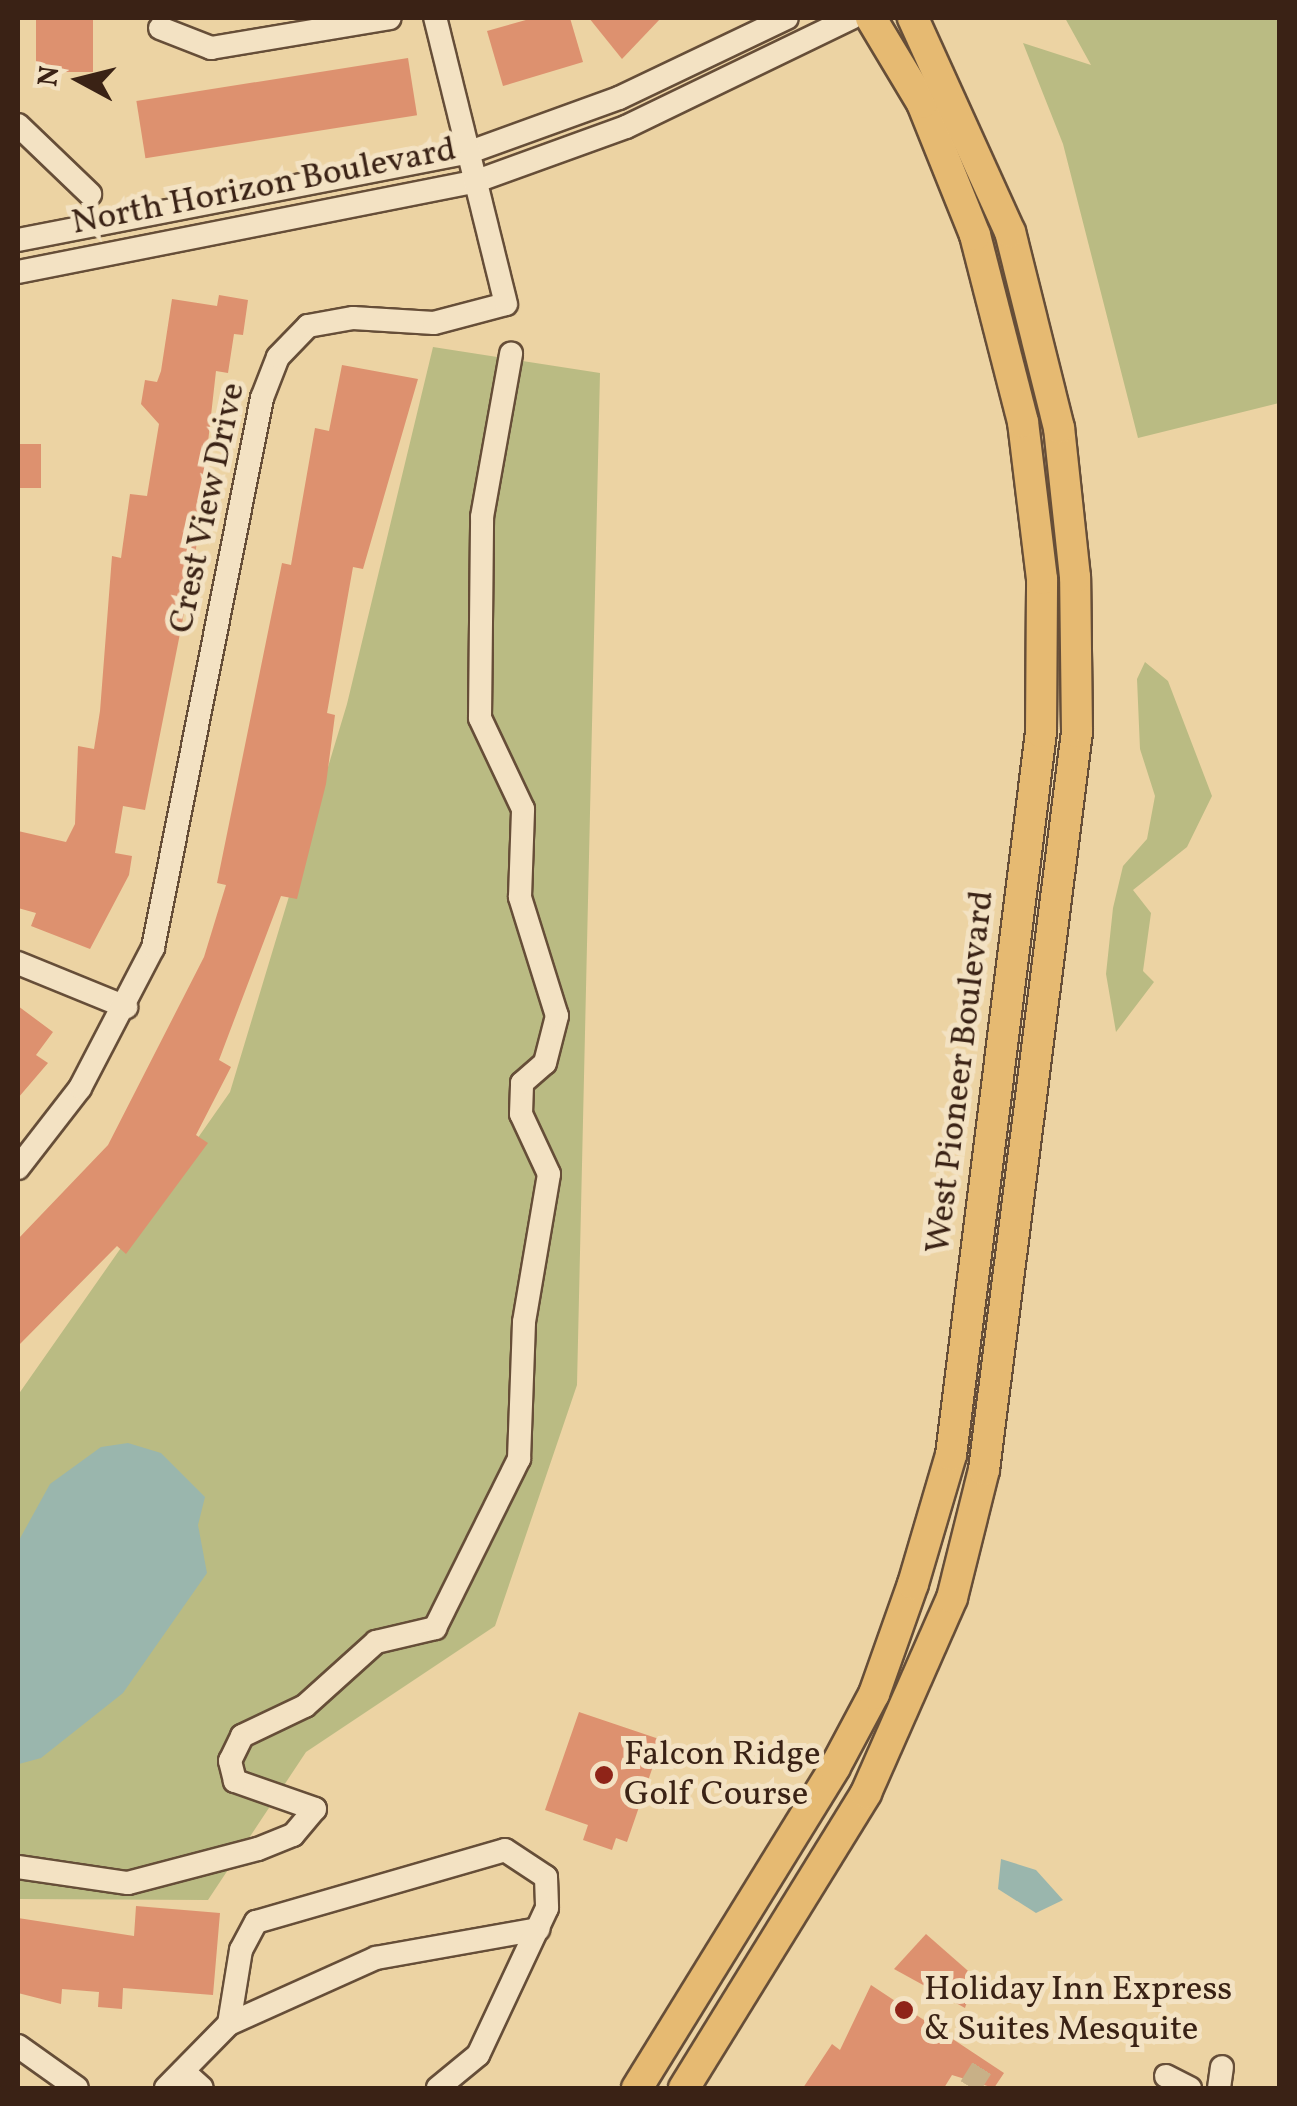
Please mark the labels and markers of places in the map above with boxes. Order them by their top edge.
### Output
place label: Falcon Ridge Golf Course [624,1734,821,1816]
marker: Falcon Ridge Golf Course [593,1764,615,1786]
place label: Holiday Inn Express & Suites Mesquite [924,1969,1233,2051]
marker: Holiday Inn Express & Suites Mesquite [893,1999,915,2021]

